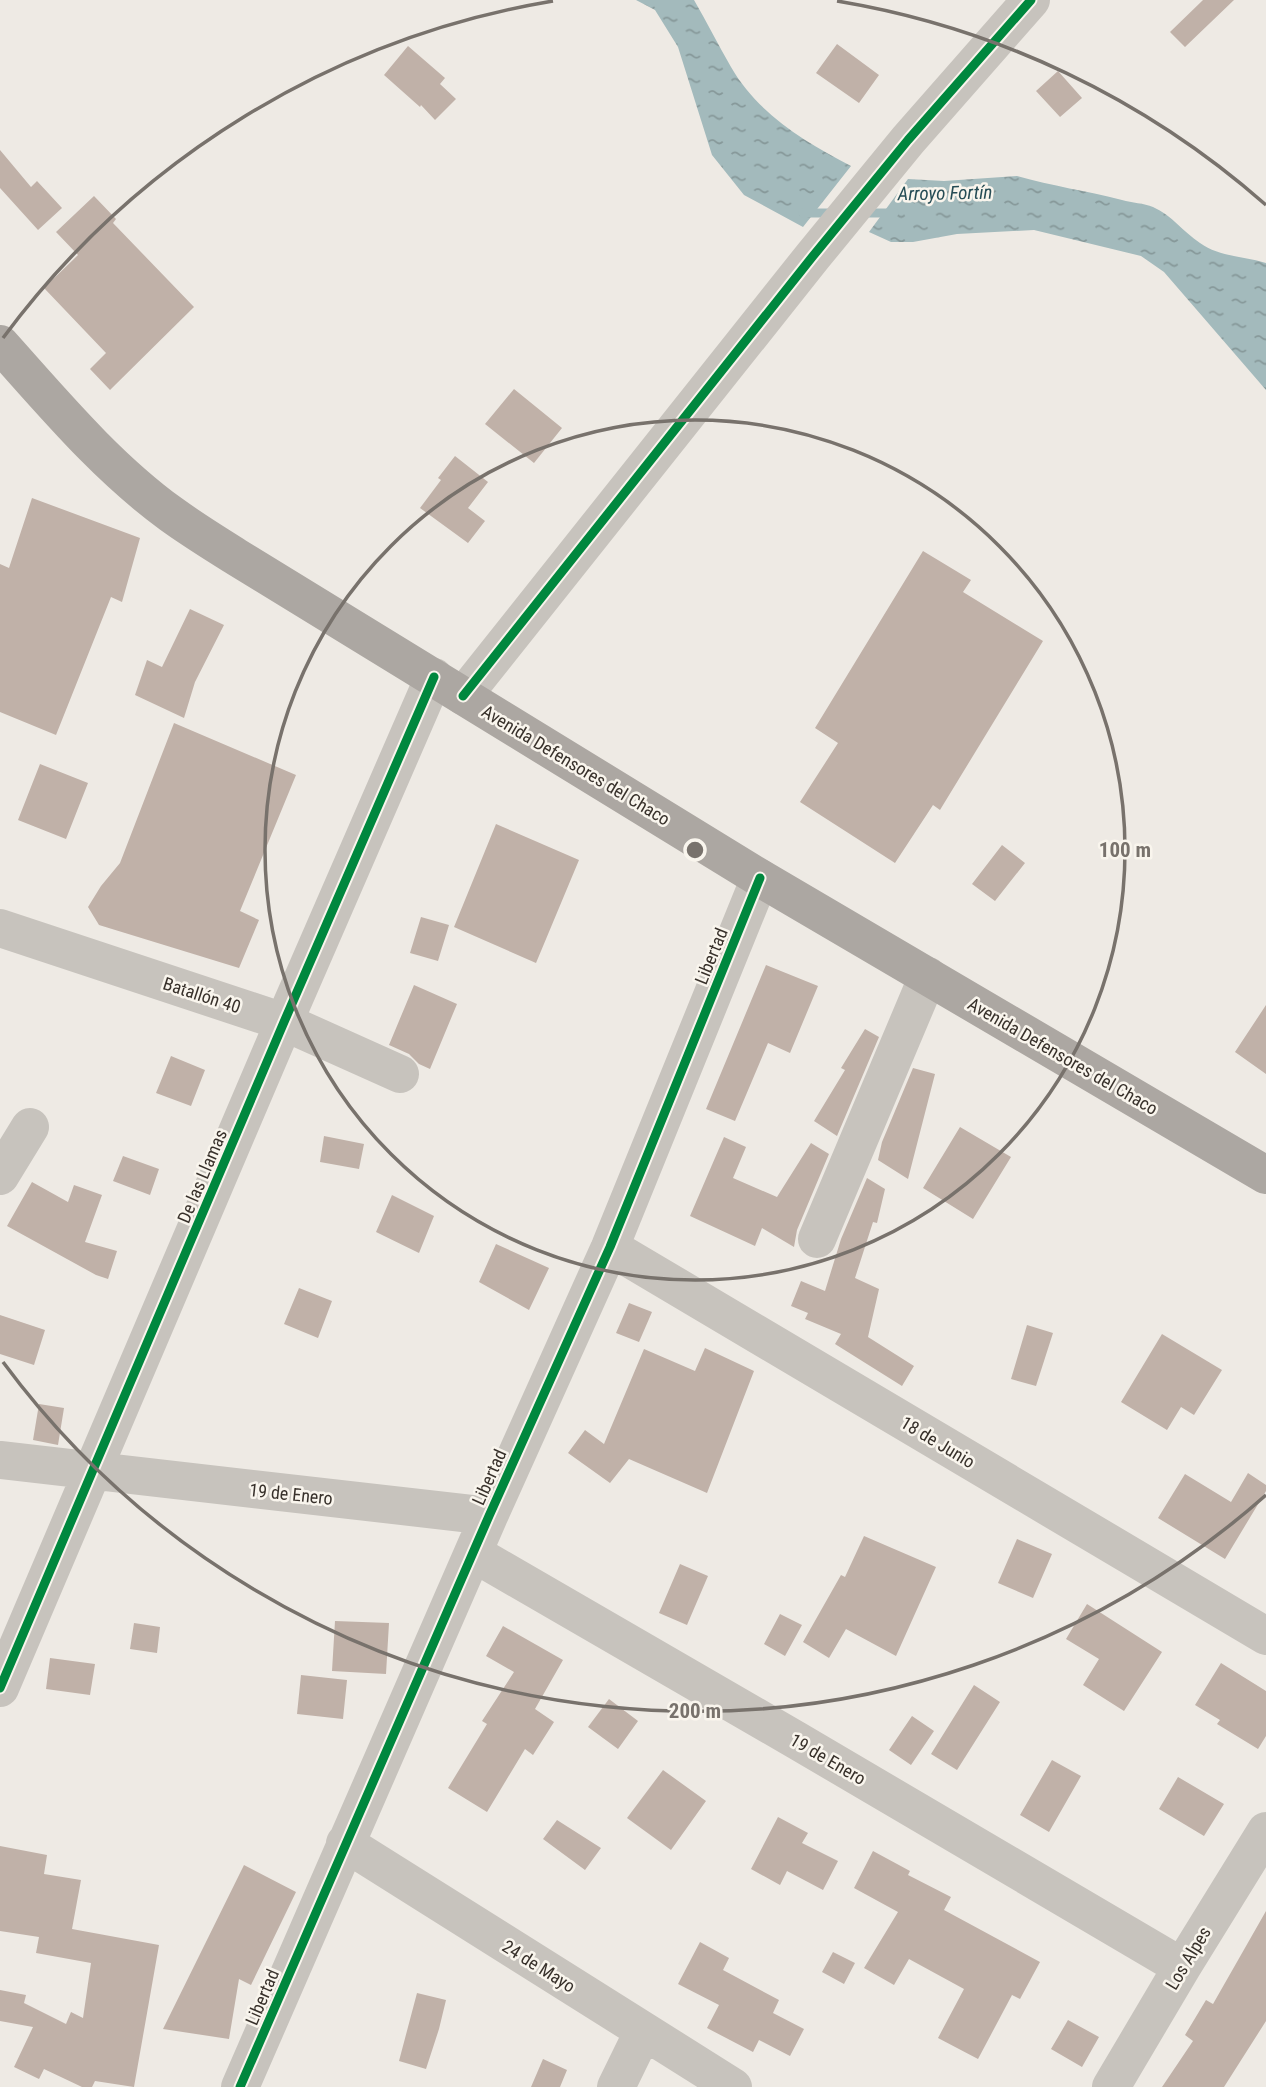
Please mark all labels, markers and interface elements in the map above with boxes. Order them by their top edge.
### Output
water label: Arroyo Fortín [897,181,992,205]
street label: Avenida Defensores del Chaco [478,700,674,830]
centre of rings [683,838,707,862]
text: 100 m [1099,838,1151,862]
street label: Libertad [690,925,732,987]
street label: Batallón 40 [161,973,243,1017]
street label: Avenida Defensores del Chaco [964,993,1162,1119]
street label: De las Llamas [173,1126,231,1226]
street label: 18 de Junio [897,1412,979,1472]
street label: Libertad [467,1446,511,1508]
street label: 19 de Enero [248,1479,334,1509]
text: 200 m [669,1699,721,1723]
street label: 19 de Enero [786,1729,870,1789]
street label: Los Alpes [1161,1923,1215,1993]
street label: 24 de Mayo [499,1935,579,1997]
street label: Libertad [241,1966,283,2028]

